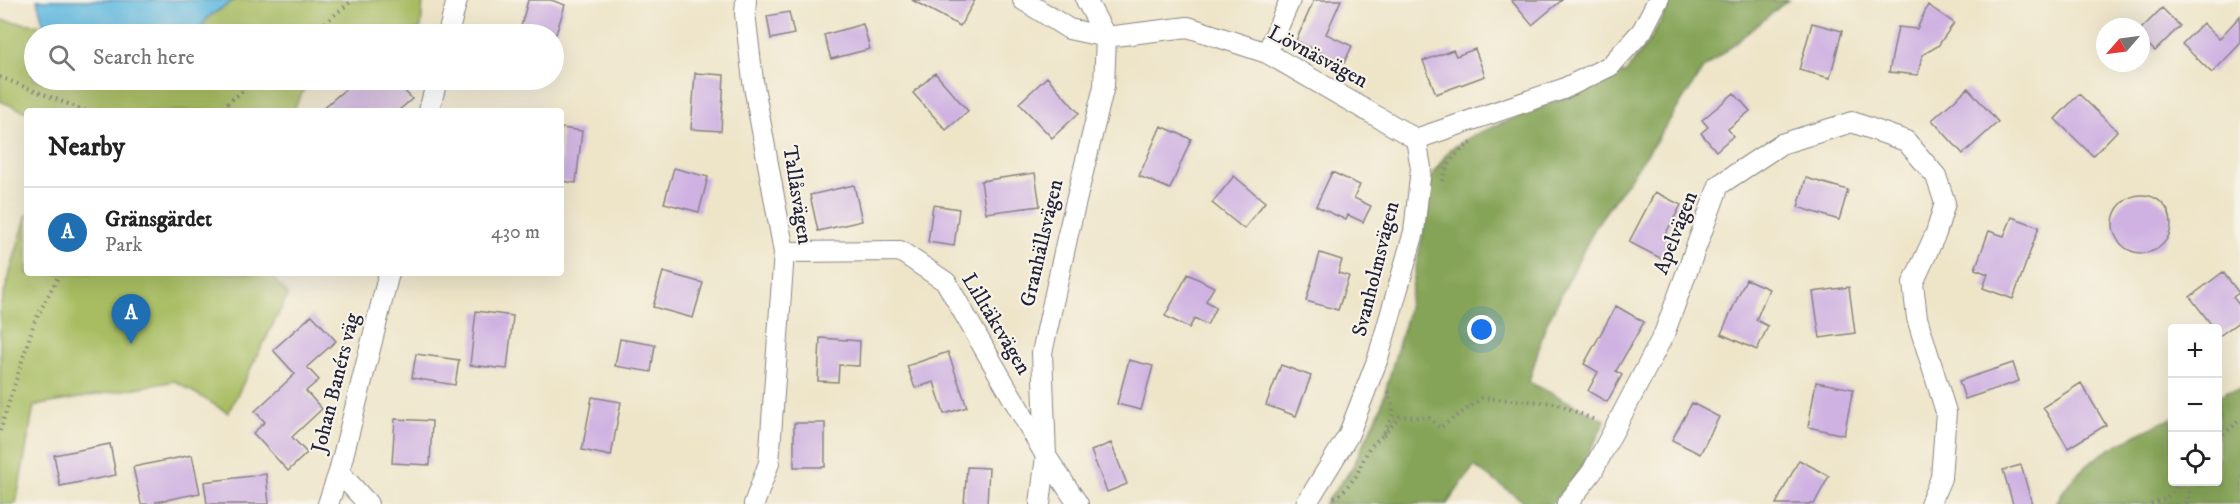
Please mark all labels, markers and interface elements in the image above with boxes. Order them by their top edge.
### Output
north arrow [2096,18,2150,72]
street label: Lövnäsvägen [1264,20,1372,94]
search box [24,24,564,90]
icon: search [45,41,78,74]
text: Search here [93,44,195,71]
text: Nearby [48,131,125,164]
street label: Tallåsvägen [776,144,818,246]
street label: Granhällsvägen [1015,177,1069,309]
street label: Apelvägen [1648,188,1704,278]
street label: Svanholmsvägen [1347,199,1405,339]
text: Gränsgärdet [105,206,212,233]
text: A [61,220,74,245]
text: 430 m [491,220,540,245]
text: Park [105,233,142,258]
street label: Lilltäktvägen [956,269,1036,379]
pin: A [112,294,150,344]
street label: Johan Banérs väg [306,310,366,457]
your location [1467,315,1496,344]
map controls [2168,324,2222,486]
button: + [2168,324,2222,378]
button: − [2168,378,2222,432]
button: locate [2168,432,2222,486]

